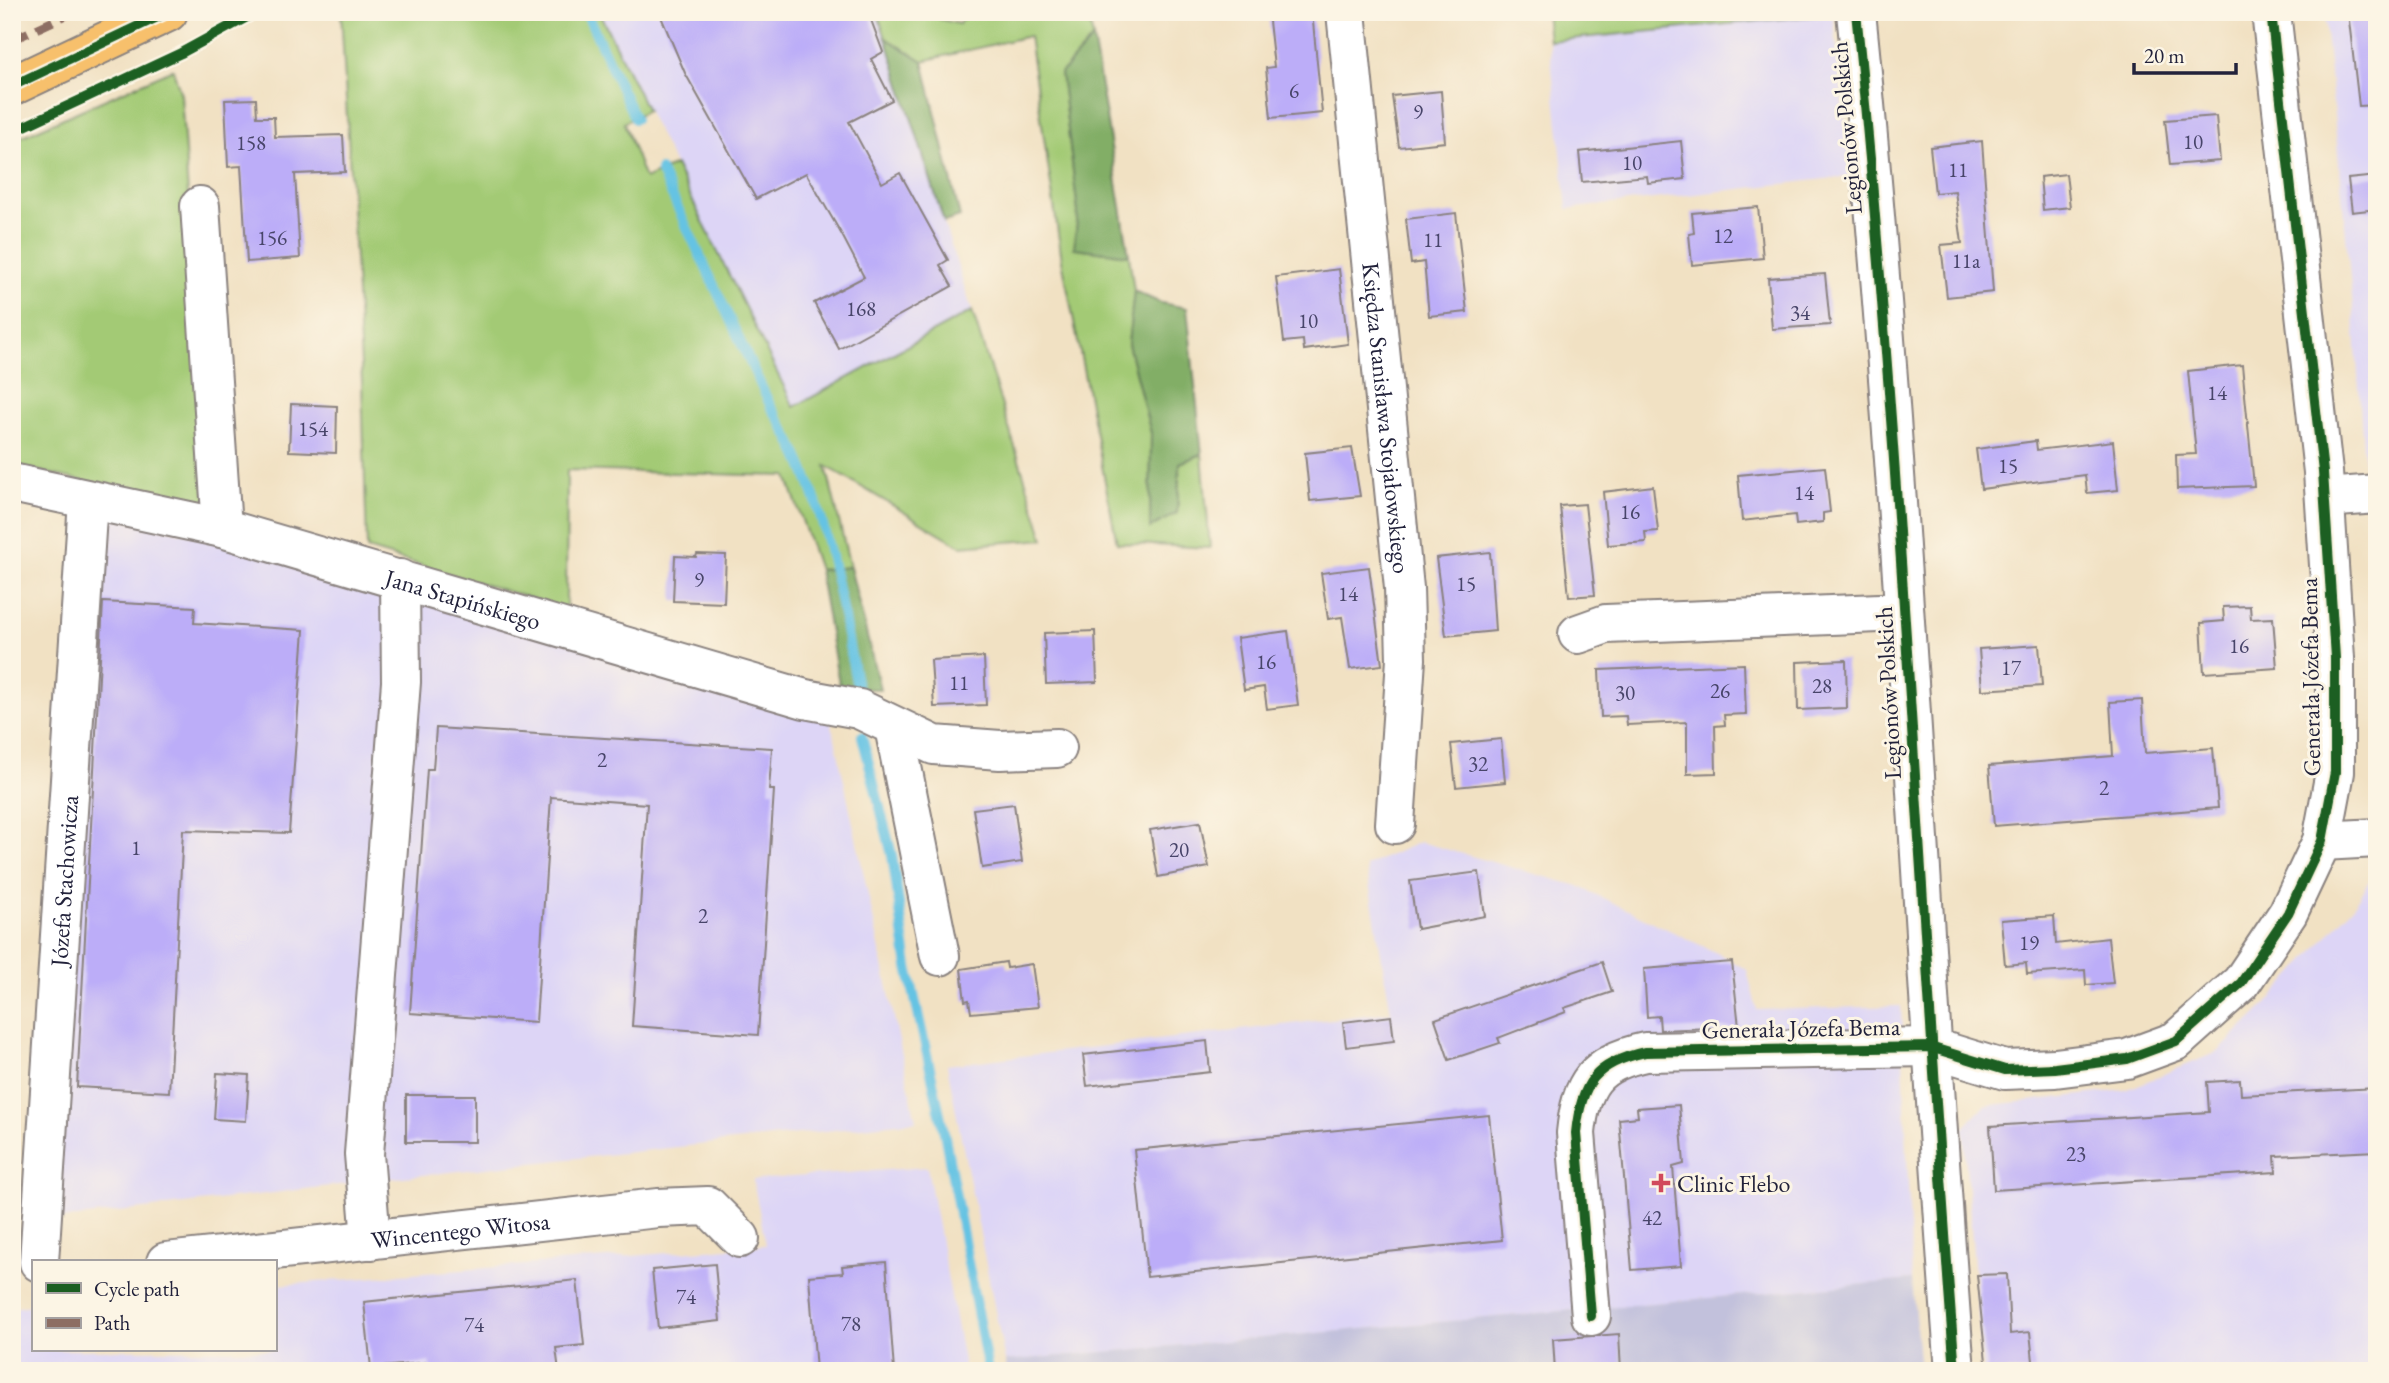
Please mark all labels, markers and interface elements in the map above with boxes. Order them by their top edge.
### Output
scale bar [2134,32,2235,76]
street label: Legionów Polskich [1823,40,1869,216]
text: 20 m [2144,42,2185,69]
house number: 6 [1289,77,1299,104]
house number: 9 [1413,98,1423,125]
house number: 10 [2183,128,2203,155]
house number: 158 [236,129,266,156]
house number: 10 [1622,149,1642,176]
house number: 11 [1948,156,1968,183]
house number: 12 [1713,222,1733,249]
house number: 156 [257,224,287,251]
house number: 11 [1423,226,1443,253]
house number: 11a [1952,247,1981,274]
street label: Księdza Stanisława Stojałowskiego [1356,261,1418,575]
house number: 168 [846,295,876,322]
house number: 34 [1790,299,1811,326]
house number: 10 [1298,307,1318,334]
house number: 14 [2207,379,2228,406]
house number: 154 [298,415,329,442]
house number: 15 [1998,452,2018,479]
house number: 14 [1794,479,1815,506]
house number: 16 [1620,498,1640,525]
street label: Jana Stapińskiego [380,561,545,636]
house number: 9 [694,566,704,593]
house number: 15 [1456,570,1476,597]
street label: Generała Józefa Bema [2293,577,2327,777]
house number: 14 [1338,580,1359,607]
street label: Legionów Polskich [1868,606,1908,780]
house number: 16 [2229,632,2249,659]
house number: 16 [1256,648,1276,675]
house number: 17 [2001,654,2022,681]
house number: 11 [949,669,969,696]
house number: 28 [1812,672,1832,699]
house number: 26 [1710,677,1730,704]
house number: 30 [1615,679,1635,706]
house number: 2 [597,746,607,773]
house number: 32 [1468,750,1488,777]
house number: 2 [2099,774,2109,801]
street label: Józefa Stachowicza [42,794,85,969]
house number: 1 [131,834,141,861]
house number: 20 [1169,836,1189,863]
house number: 2 [698,902,708,929]
house number: 19 [2019,929,2039,956]
street label: Generała Józefa Bema [1701,1011,1901,1045]
house number: 23 [2066,1140,2086,1167]
place label: Clinic Flebo [1677,1168,1791,1199]
marker: Clinic Flebo [1651,1173,1671,1193]
street label: Wincentego Witosa [369,1204,552,1255]
house number: 42 [1642,1204,1662,1231]
legend [32,1260,276,1352]
text: Cycle path [94,1275,180,1302]
house number: 74 [676,1283,697,1310]
text: Path [94,1309,131,1336]
house number: 78 [841,1310,861,1337]
house number: 74 [464,1311,485,1338]

